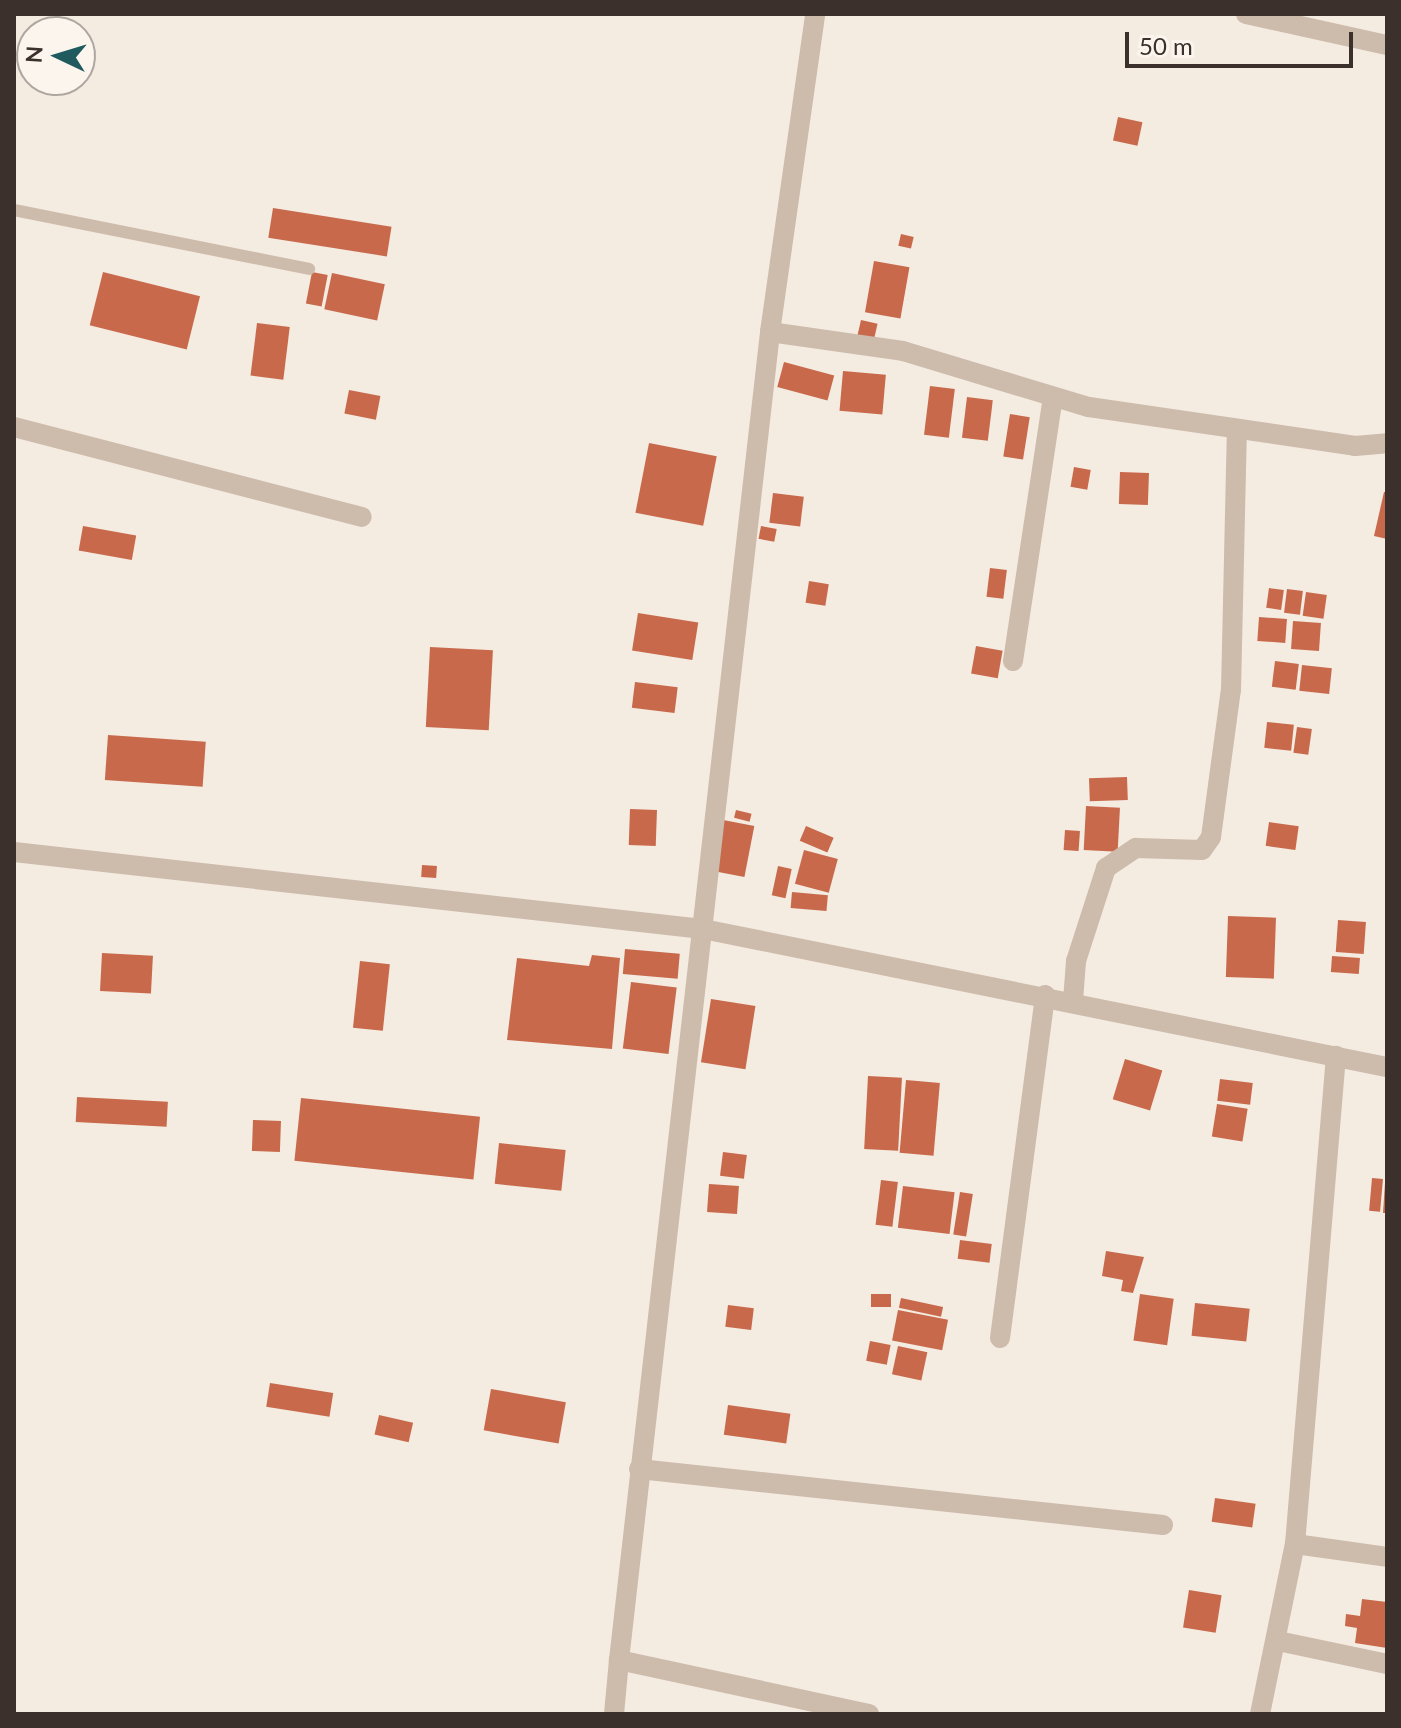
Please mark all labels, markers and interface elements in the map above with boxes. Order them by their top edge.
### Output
north arrow [16,16,96,96]
scale bar [1129,16,1357,66]
text: 50 m [1139,31,1193,60]
text: N [19,45,48,64]

